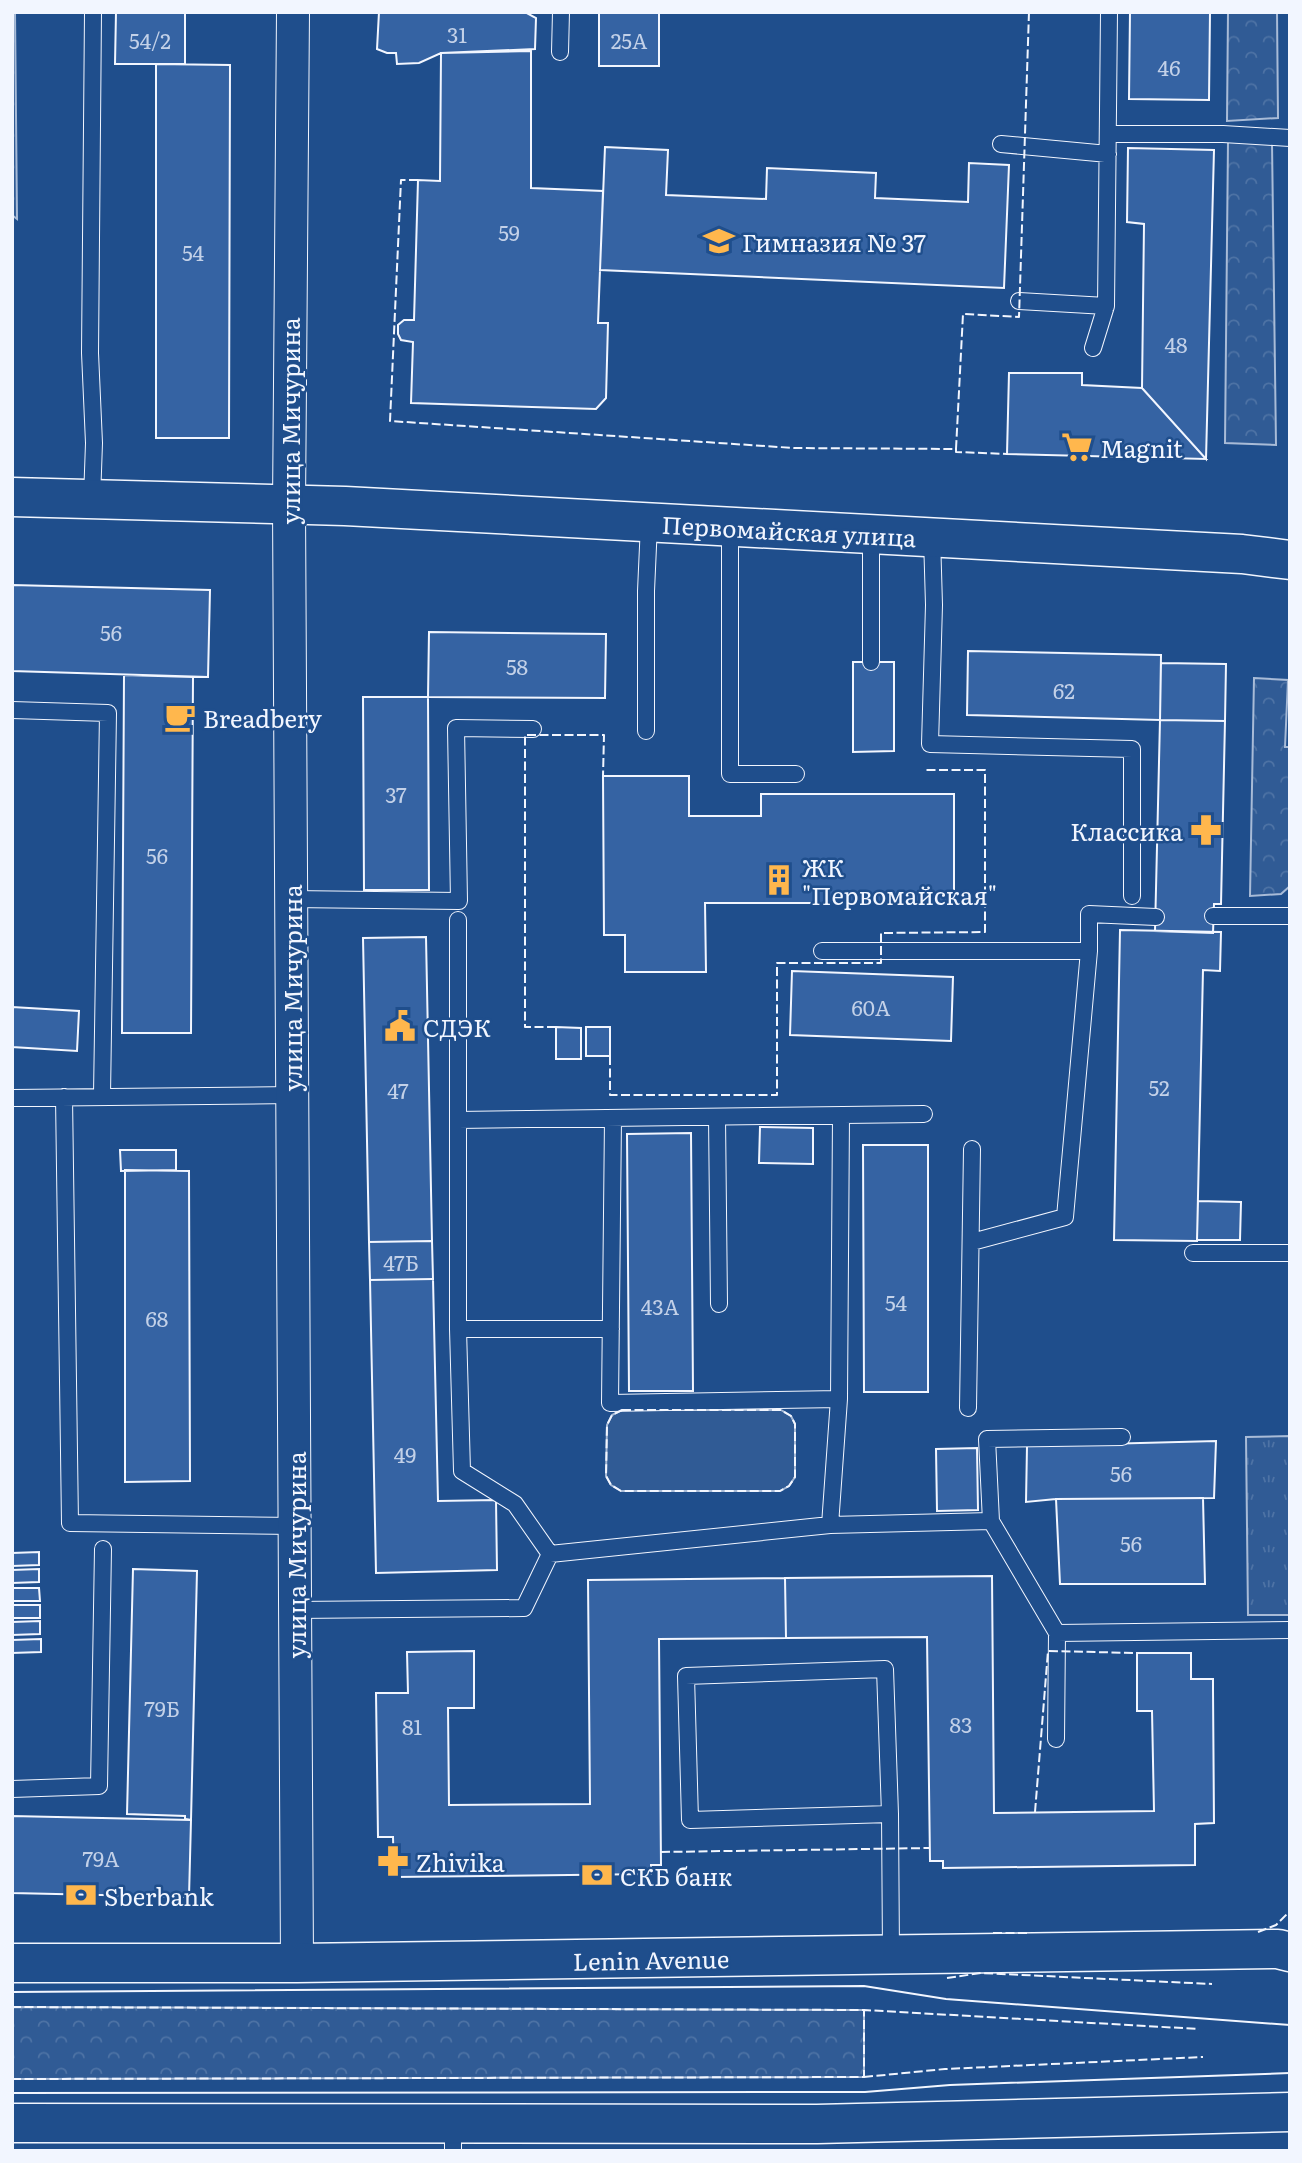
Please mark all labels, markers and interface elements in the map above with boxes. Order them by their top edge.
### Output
house number: 31 [447,18,467,49]
house number: 54/2 [129,24,171,55]
house number: 25А [611,24,648,55]
house number: 46 [1158,51,1180,82]
house number: 59 [498,216,520,247]
school or university icon: Гимназия № 37 [702,224,736,258]
place label: Гимназия № 37 [742,224,926,259]
house number: 54 [182,236,205,267]
street label: улица Мичурина [272,317,307,525]
house number: 48 [1164,328,1188,359]
supermarket icon: Magnit [1060,430,1094,464]
place label: Magnit [1100,430,1183,465]
street label: Первомайская улица [661,506,917,554]
house number: 56 [100,616,122,647]
house number: 58 [506,650,528,681]
house number: 62 [1053,674,1075,705]
cafe icon: Breadbery [163,700,197,734]
place label: Breadbery [203,700,322,735]
house number: 37 [385,778,407,809]
place label: Классика [1070,813,1183,848]
pharmacy icon: Классика [1189,813,1223,847]
house number: 56 [146,839,168,870]
place label: ЖК "Первомайская" [802,849,997,912]
building icon: ЖК "Первомайская" [762,863,796,897]
street label: улица Мичурина [274,884,309,1092]
house number: 60А [852,991,891,1022]
public building icon: СДЭК [383,1009,417,1043]
place label: СДЭК [423,1009,491,1044]
house number: 52 [1148,1071,1170,1102]
house number: 47 [387,1074,409,1105]
house number: 47Б [383,1246,419,1277]
house number: 54 [885,1286,908,1317]
house number: 43А [641,1290,680,1321]
house number: 68 [146,1302,168,1333]
house number: 49 [394,1438,416,1469]
street label: улица Мичурина [278,1451,313,1659]
house number: 56 [1110,1457,1132,1488]
house number: 56 [1120,1527,1142,1558]
house number: 79Б [144,1692,180,1723]
house number: 83 [950,1708,972,1739]
house number: 81 [402,1710,423,1741]
house number: 79А [82,1842,120,1873]
pharmacy icon: Zhivika [376,1844,410,1878]
place label: Zhivika [416,1844,505,1879]
bank icon: СКБ банк [580,1858,614,1892]
place label: СКБ банк [620,1858,732,1893]
bank icon: Sberbank [64,1878,98,1912]
place label: Sberbank [104,1878,214,1913]
street label: Lenin Avenue [573,1940,729,1978]

